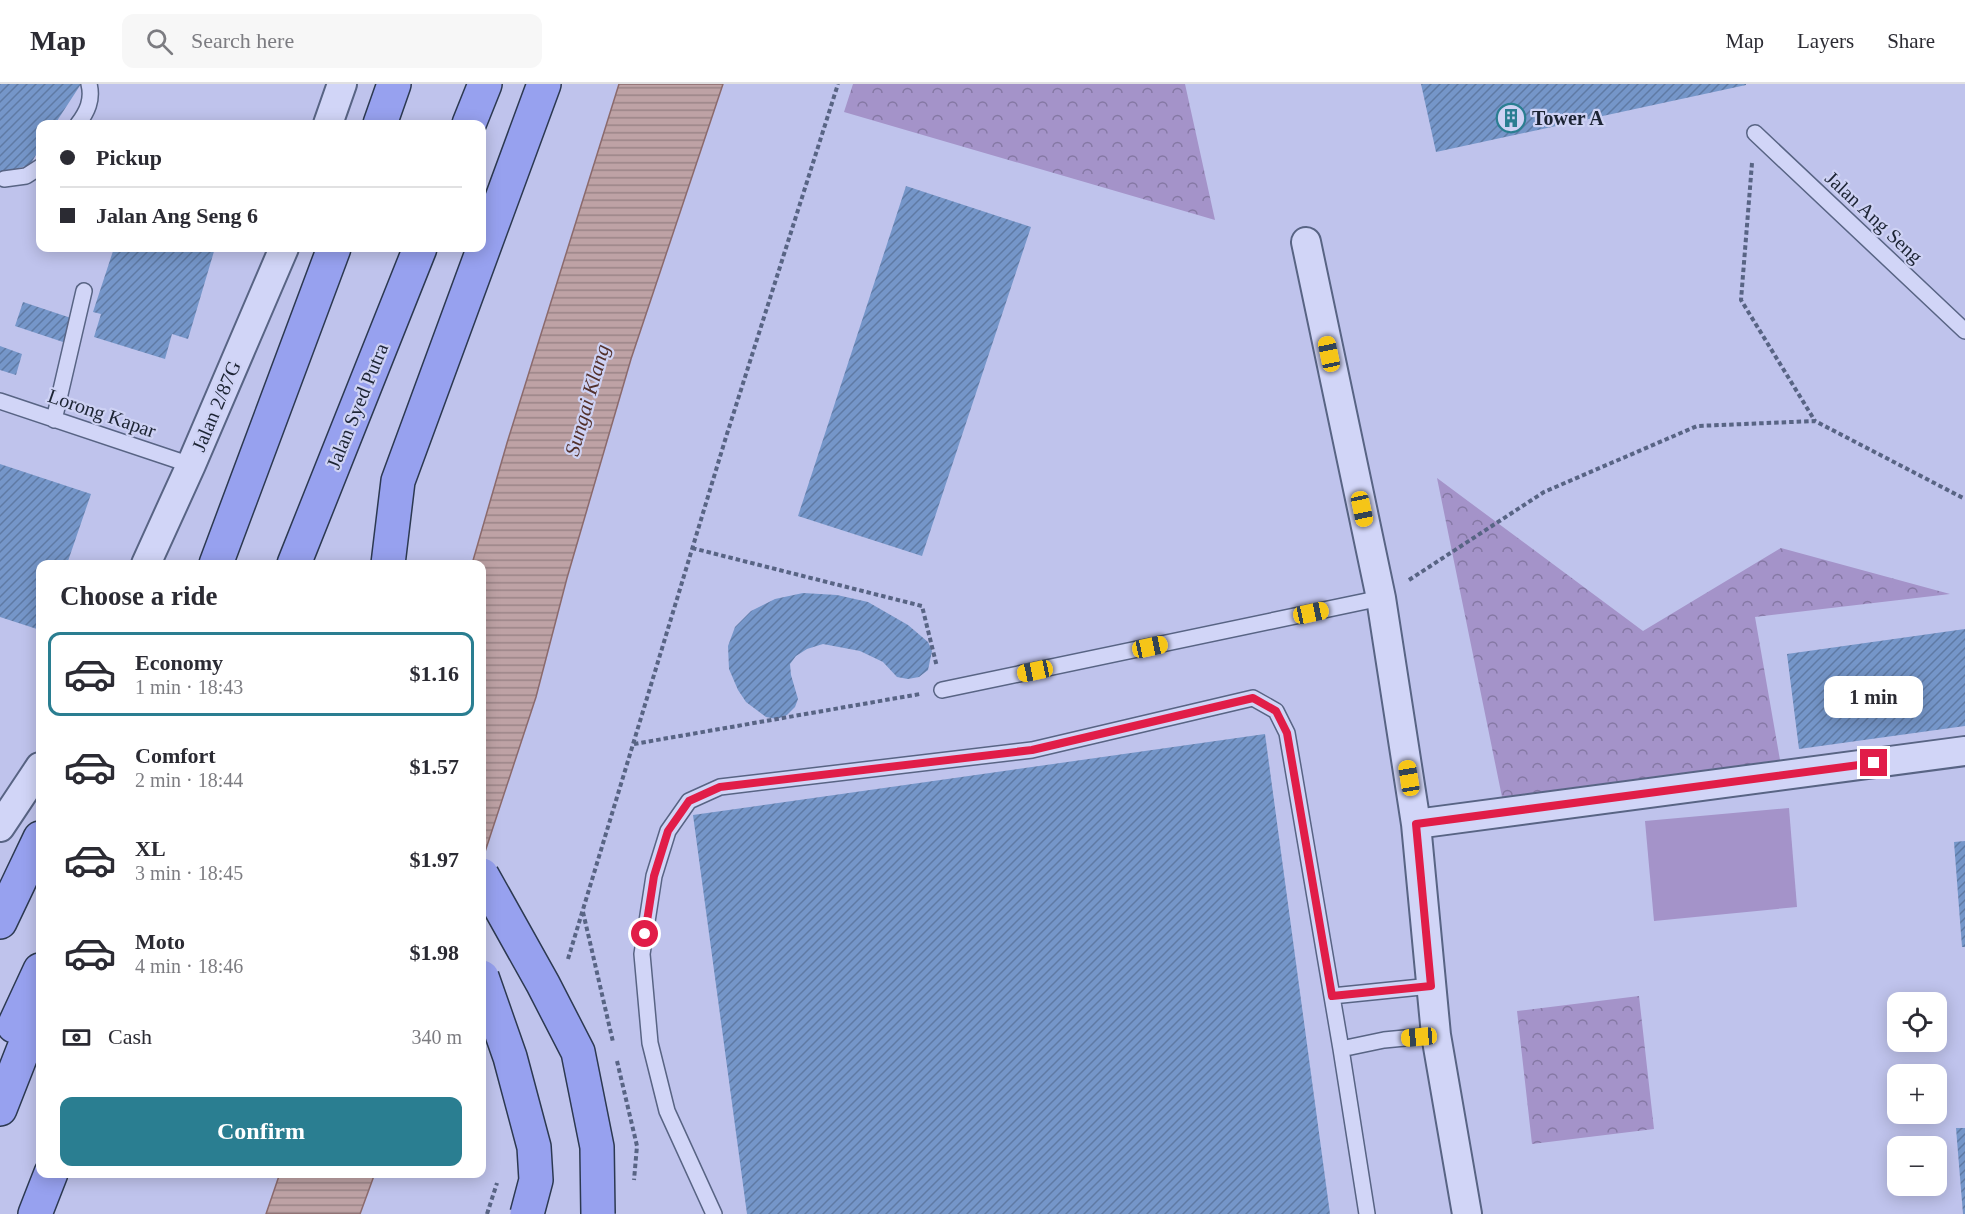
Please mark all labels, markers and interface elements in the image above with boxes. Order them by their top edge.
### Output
search box [122,14,542,68]
text: Map [30,25,86,56]
icon: search [143,25,176,58]
text: Search here [191,28,294,53]
text: Map [1726,29,1764,53]
text: Layers [1797,29,1854,53]
text: Share [1887,29,1935,53]
building icon: Tower A [1495,102,1527,134]
place label: Tower A [1532,107,1604,129]
text: Pickup [96,145,162,170]
street label: Jalan Ang Seng [1820,167,1927,268]
text: Jalan Ang Seng 6 [96,203,258,228]
car [1316,335,1342,373]
street label: Jalan Syed Putra [322,340,393,472]
water label: Sungai Klang [560,341,614,459]
street label: Jalan 2/87G [187,357,245,455]
street label: Lorong Kapar [45,384,159,443]
car [1349,490,1375,528]
text: Choose a ride [60,581,218,611]
car [1292,600,1330,626]
car [1131,634,1169,660]
icon: car [63,647,117,701]
text: Economy [135,650,223,675]
car [1016,658,1054,684]
text: $1.16 [410,661,459,686]
text: 1 min · 18:43 [135,676,243,698]
callout: 1 min [1824,676,1924,718]
text: 1 min [1849,686,1898,708]
icon: car [63,740,117,794]
text: Comfort [135,743,216,768]
route end [1860,749,1887,776]
text: $1.57 [410,754,459,779]
car [1397,759,1421,797]
text: 2 min · 18:44 [135,769,243,791]
icon: car [63,833,117,887]
text: XL [135,836,166,861]
text: $1.97 [410,847,459,872]
text: 3 min · 18:45 [135,862,243,884]
route start [631,920,658,947]
icon: car [63,926,117,980]
text: Moto [135,929,185,954]
text: $1.98 [410,940,459,965]
text: 4 min · 18:46 [135,955,243,977]
map controls [1887,992,1947,1196]
button: locate [1887,992,1947,1052]
icon: cash [60,1021,93,1054]
text: Cash [108,1024,152,1049]
text: 340 m [411,1026,462,1048]
car [1400,1026,1438,1048]
button: + [1887,1064,1947,1124]
button: Confirm [60,1097,462,1166]
button: − [1887,1136,1947,1196]

